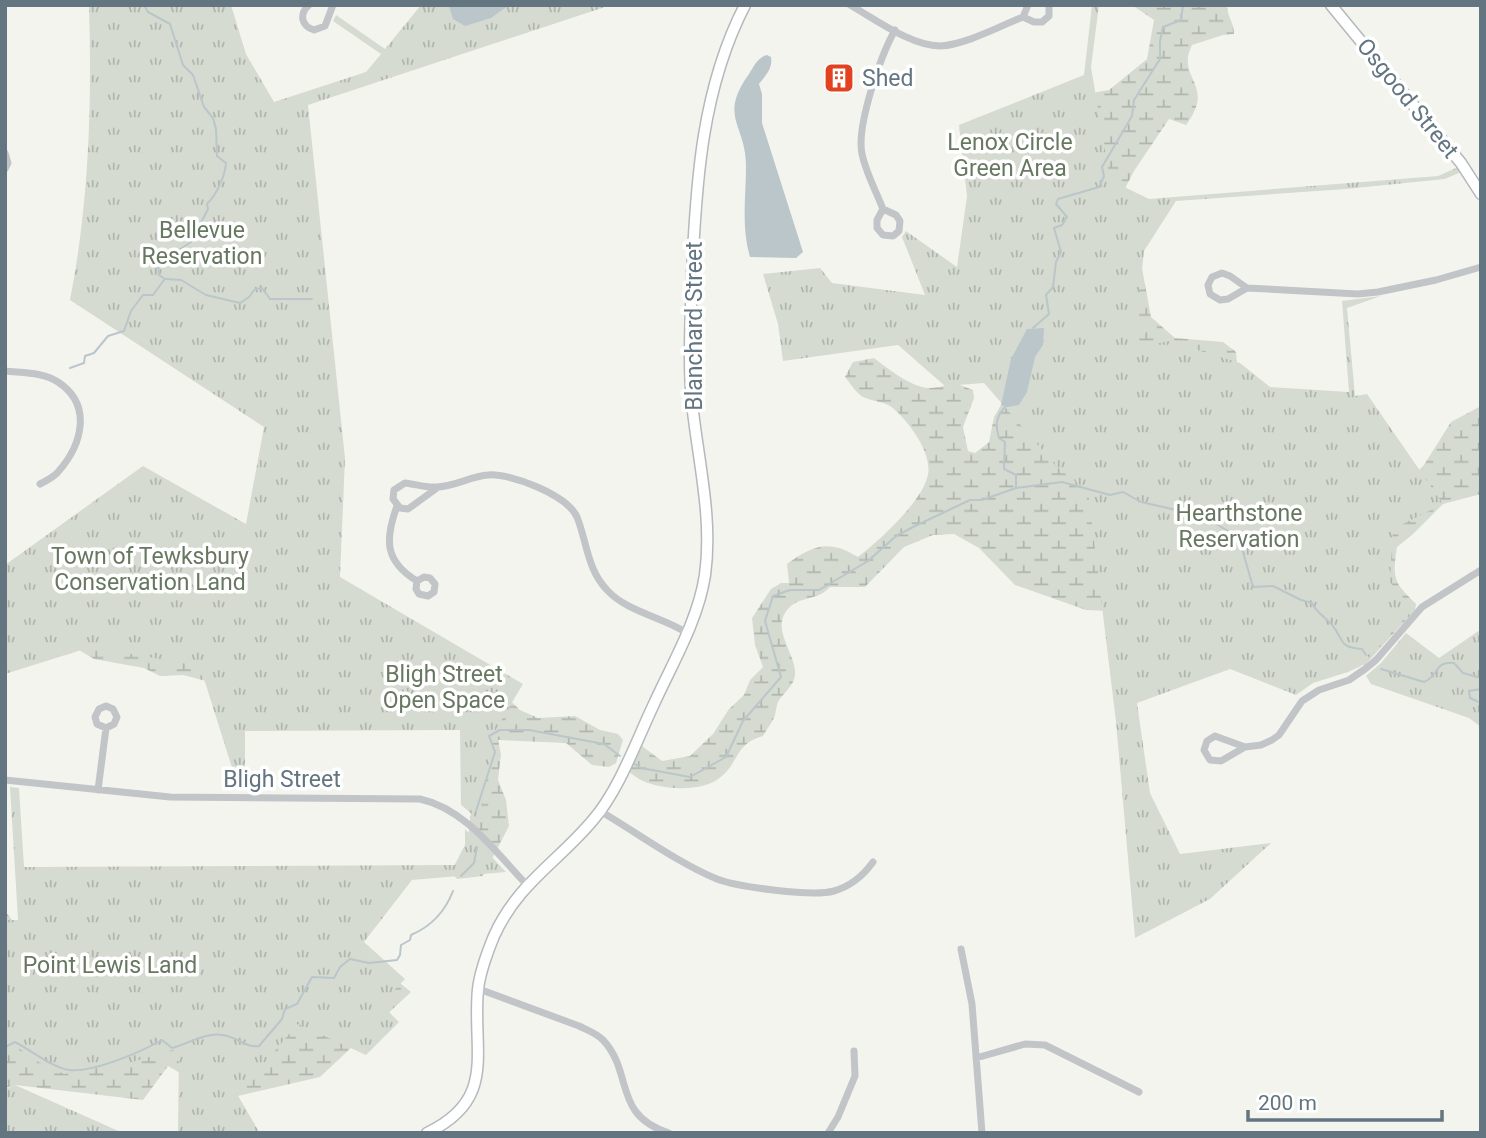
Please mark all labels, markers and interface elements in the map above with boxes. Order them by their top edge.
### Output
street label: Osgood Street [1351,33,1464,164]
building icon: Shed [822,61,856,95]
place label: Shed [862,65,914,92]
park label: Lenox Circle Green Area [947,129,1073,182]
park label: Bellevue Reservation [142,217,262,270]
street label: Blanchard Street [681,241,708,411]
park label: Hearthstone Reservation [1176,500,1302,553]
park label: Town of Tewksbury Conservation Land [51,543,249,596]
park label: Bligh Street Open Space [383,661,505,714]
street label: Bligh Street [223,766,341,793]
park label: Point Lewis Land [23,952,197,979]
scale bar [1248,1078,1442,1122]
text: 200 m [1258,1091,1317,1115]

